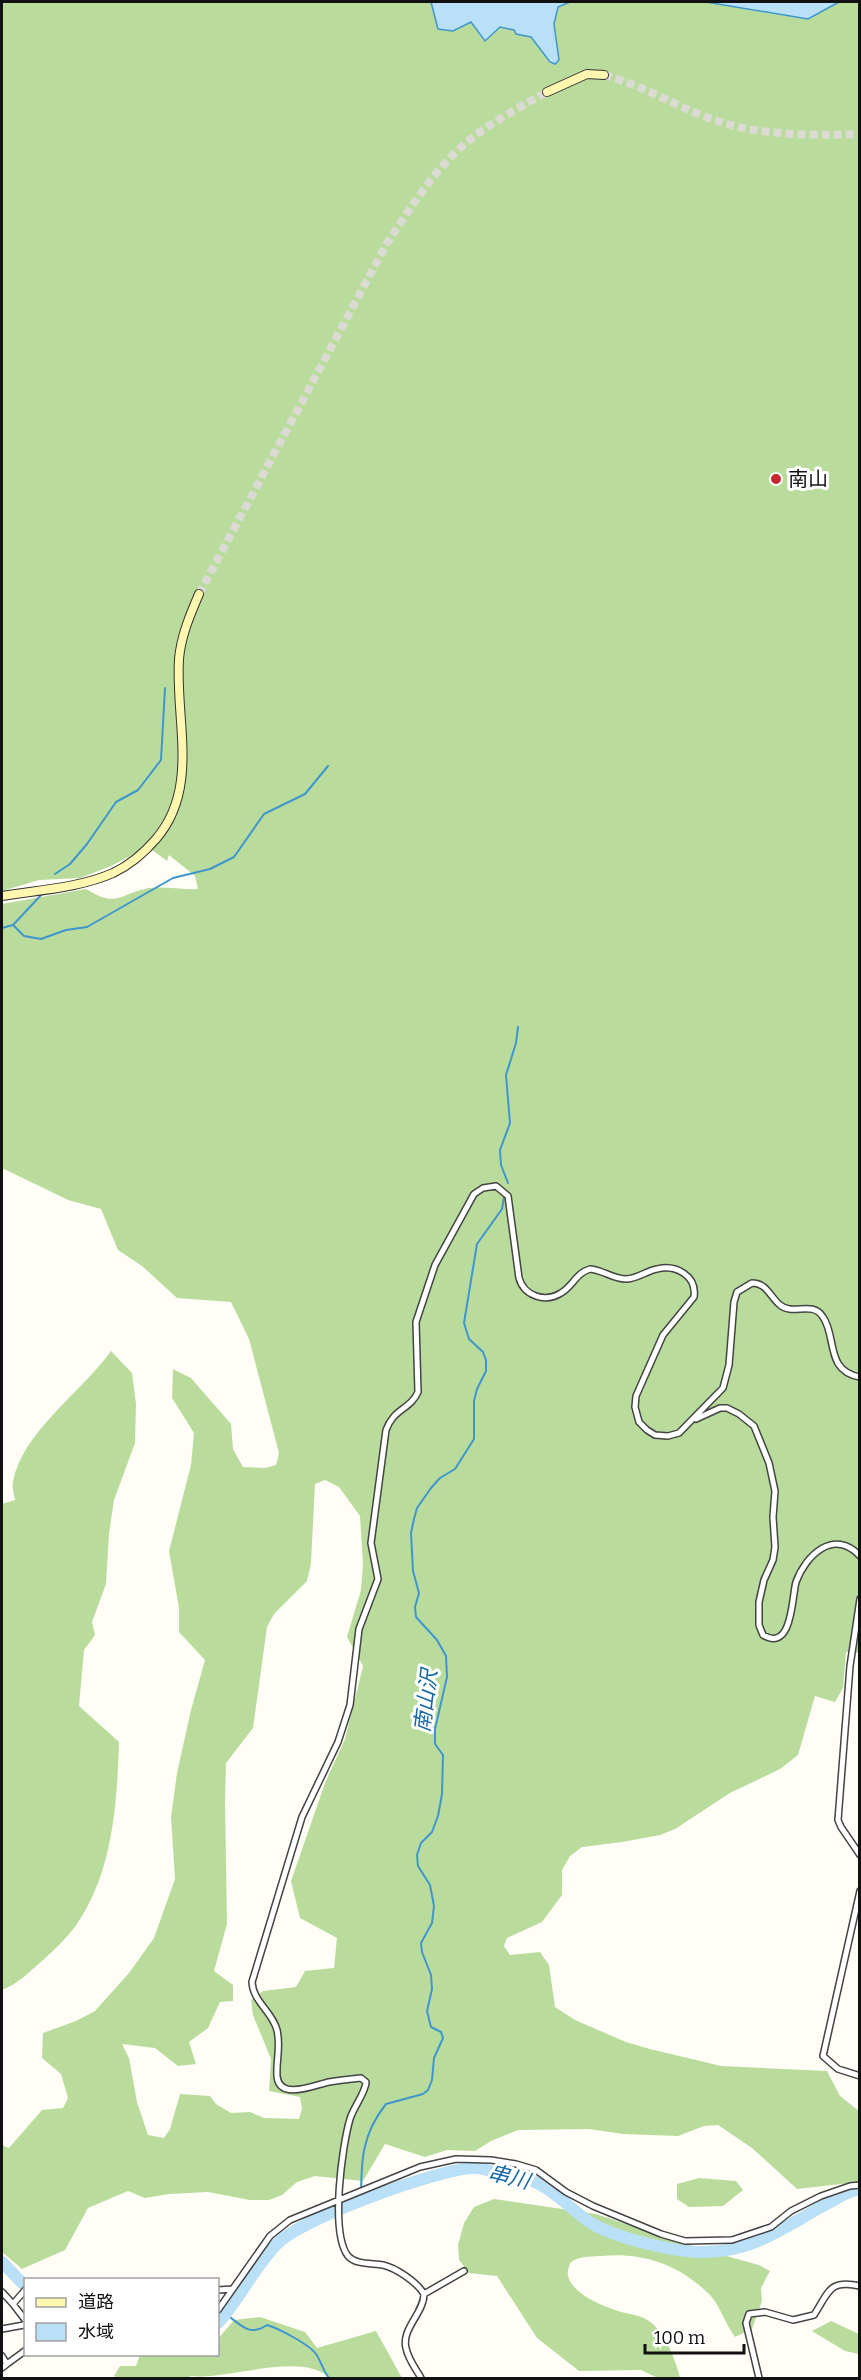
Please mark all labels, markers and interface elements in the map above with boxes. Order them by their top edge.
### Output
place label: 南山 [788,467,828,491]
marker: 南山 [769,472,783,486]
water label: 南山沢 [409,1665,443,1734]
water label: 串川 [485,2159,534,2195]
legend [24,2278,219,2356]
text: 道路 [78,2291,114,2313]
scale bar [645,2317,744,2355]
text: 水域 [78,2321,114,2343]
text: 100 m [654,2327,705,2349]

